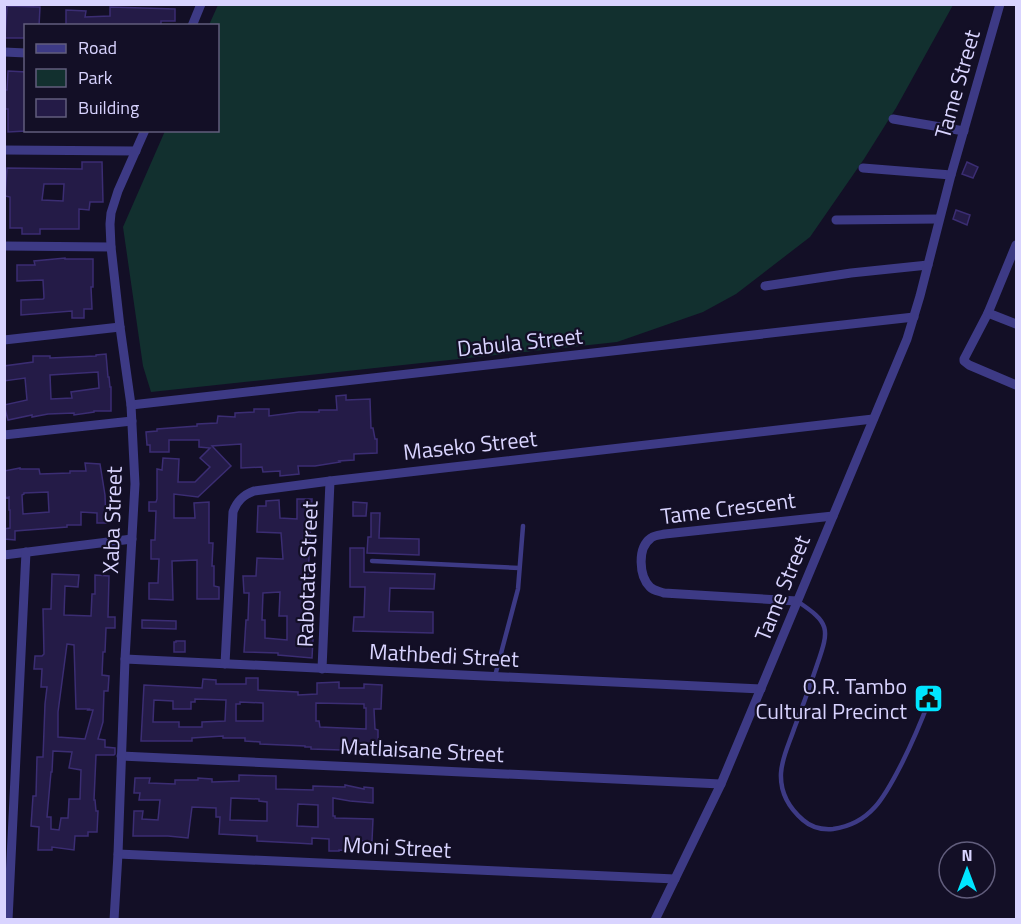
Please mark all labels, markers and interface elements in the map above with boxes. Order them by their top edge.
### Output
legend [24,24,219,132]
street label: Tame Street [925,25,989,142]
text: Road [78,34,117,61]
text: Park [78,64,113,91]
text: Building [78,94,139,121]
street label: Dabula Street [455,318,585,365]
street label: Maseko Street [401,421,539,469]
street label: Xaba Street [93,465,131,574]
street label: Tame Crescent [659,483,798,533]
street label: Rabotata Street [287,500,327,648]
street label: Tame Street [745,530,819,646]
street label: Mathbedi Street [368,634,520,676]
place label: O.R. Tambo Cultural Precinct [755,669,907,728]
public building icon: O.R. Tambo Cultural Precinct [912,683,944,715]
street label: Matlaisane Street [339,729,505,771]
street label: Moni Street [342,827,452,867]
north arrow [937,840,997,900]
text: N [961,843,973,867]

